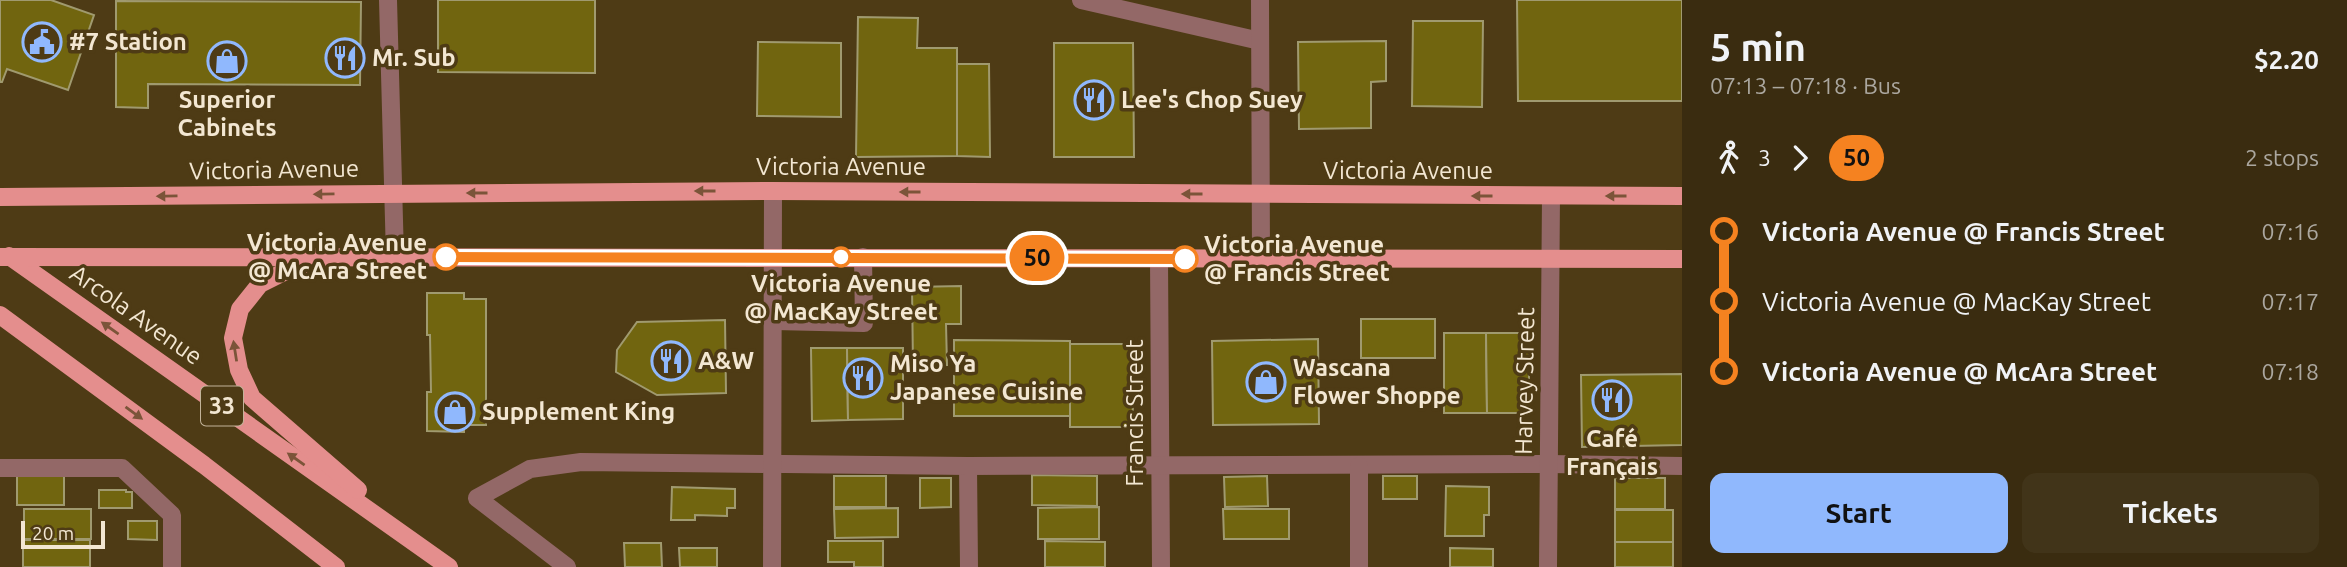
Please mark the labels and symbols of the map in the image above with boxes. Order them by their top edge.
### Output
public building icon: #7 Station [21,21,63,63]
place label: #7 Station [69,28,187,55]
restaurant icon: Mr. Sub [324,37,366,79]
shop icon: Superior Cabinets [206,40,248,82]
place label: Mr. Sub [372,44,456,71]
restaurant icon: Lee's Chop Suey [1073,79,1115,121]
place label: Superior Cabinets [177,86,277,141]
place label: Lee's Chop Suey [1121,86,1303,113]
street label: Victoria Avenue [756,153,926,180]
street label: Victoria Avenue [189,155,359,184]
street label: Victoria Avenue [1323,157,1493,184]
one-way arrow [694,186,716,197]
one-way arrow [898,186,920,198]
one-way arrow [466,187,488,199]
one-way arrow [1181,188,1203,200]
one-way arrow [312,189,334,200]
one-way arrow [155,190,177,202]
one-way arrow [1471,190,1493,202]
one-way arrow [1605,190,1627,202]
place label: Victoria Avenue @ McAra Street [247,229,427,284]
place label: Victoria Avenue @ Francis Street [1204,231,1390,286]
line badge: 50 [1006,235,1068,281]
marker: Victoria Avenue @ McAra Street [433,244,459,270]
marker: Victoria Avenue @ Francis Street [1172,246,1198,272]
marker: Victoria Avenue @ MacKay Street [831,247,851,267]
street label: Arcola Avenue [65,259,207,370]
place label: Victoria Avenue @ MacKay Street [744,270,938,325]
street label: Harvey Street [1510,306,1539,455]
one-way arrow [101,321,119,335]
street label: Francis Street [1121,339,1148,487]
one-way arrow [229,340,240,362]
restaurant icon: A&W [650,340,692,382]
place label: A&W [698,347,754,374]
place label: Miso Ya Japanese Cuisine [890,350,1083,405]
place label: Wascana Flower Shoppe [1293,354,1461,409]
restaurant icon: Miso Ya Japanese Cuisine [842,357,884,399]
shop icon: Wascana Flower Shoppe [1245,361,1287,403]
restaurant icon: Café Français [1591,379,1633,421]
road number: 33 [201,386,243,426]
shop icon: Supplement King [434,391,476,433]
place label: Supplement King [482,398,675,425]
one-way arrow [125,406,143,420]
place label: Café Français [1566,425,1658,480]
one-way arrow [287,452,305,466]
scale bar [21,518,105,550]

